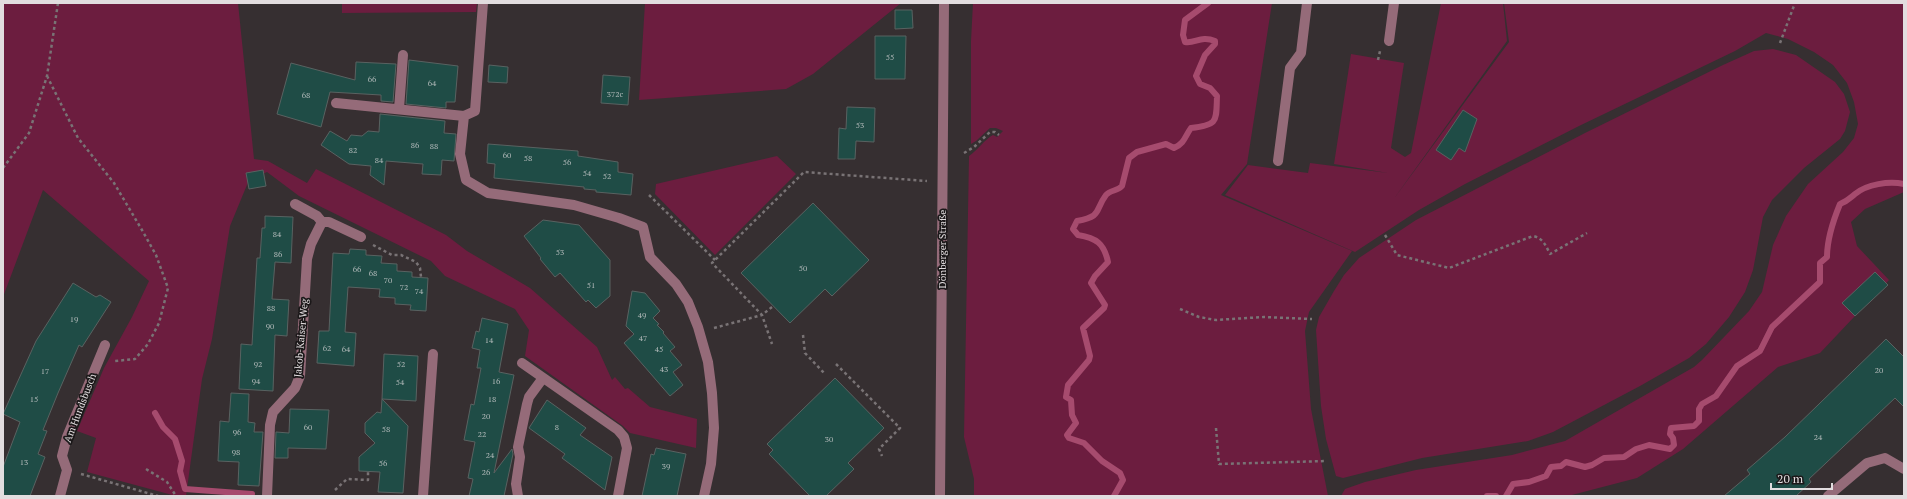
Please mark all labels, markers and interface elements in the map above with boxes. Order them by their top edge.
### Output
house number: 55 [886,52,894,62]
house number: 66 [368,74,377,84]
house number: 64 [428,78,437,88]
house number: 372c [607,89,624,99]
house number: 68 [302,90,310,100]
house number: 53 [856,120,864,130]
house number: 86 [411,140,420,150]
house number: 88 [430,141,438,151]
house number: 82 [349,145,357,155]
house number: 60 [503,150,511,160]
house number: 58 [524,153,532,163]
house number: 84 [375,155,384,165]
house number: 56 [563,157,572,167]
house number: 54 [583,168,592,178]
house number: 52 [603,171,611,181]
street label: Dönberger Straße [936,210,949,288]
house number: 84 [273,229,282,239]
house number: 53 [556,247,564,257]
house number: 86 [274,249,283,259]
house number: 50 [799,263,807,273]
house number: 66 [353,264,362,274]
house number: 68 [369,268,377,278]
house number: 70 [384,275,392,285]
house number: 51 [587,280,595,290]
house number: 72 [400,282,408,292]
house number: 74 [415,286,424,296]
street label: Jakob-Kaiser-Weg [291,297,311,378]
house number: 88 [267,303,275,313]
house number: 49 [638,310,646,320]
house number: 19 [70,314,78,324]
house number: 90 [266,321,274,331]
house number: 47 [639,333,647,343]
house number: 14 [485,335,494,345]
house number: 62 [323,343,331,353]
house number: 64 [342,344,351,354]
house number: 45 [655,344,663,354]
house number: 92 [254,359,262,369]
house number: 52 [397,359,405,369]
house number: 43 [660,364,668,374]
house number: 20 [1875,365,1883,375]
house number: 17 [41,366,49,376]
street label: Am Hundsbusch [61,372,99,444]
house number: 94 [252,376,261,386]
house number: 16 [492,376,501,386]
house number: 54 [396,377,405,387]
house number: 15 [30,394,38,404]
house number: 18 [488,394,496,404]
house number: 20 [482,411,490,421]
house number: 60 [304,422,312,432]
house number: 8 [555,422,559,432]
house number: 58 [382,424,390,434]
house number: 96 [233,427,242,437]
house number: 22 [478,429,486,439]
house number: 24 [1814,432,1823,442]
house number: 30 [825,434,833,444]
house number: 98 [232,447,240,457]
house number: 24 [486,450,495,460]
house number: 13 [20,457,28,467]
house number: 56 [379,458,388,468]
house number: 39 [662,461,670,471]
scale bar [1771,465,1832,491]
house number: 26 [482,467,491,477]
text: 20 m [1777,471,1804,486]

